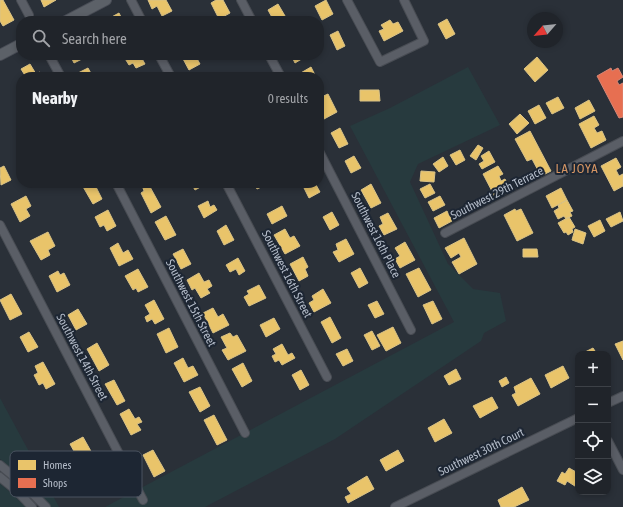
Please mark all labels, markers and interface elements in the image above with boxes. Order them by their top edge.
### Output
north arrow [527,12,563,48]
search box [16,16,324,60]
icon: search [30,27,52,49]
text: Search here [62,30,127,47]
text: Nearby [32,88,78,108]
text: 0 results [268,91,308,106]
district label: LA JOYA [555,161,599,176]
street label: Southwest 29th Terrace [448,164,546,222]
street label: Southwest 16th Place [348,190,404,280]
street label: Southwest 16th Street [259,228,315,320]
street label: Southwest 15th Street [163,257,219,349]
street label: Southwest 14th Street [53,311,111,403]
map controls [575,351,611,495]
button: + [575,351,611,387]
button: − [575,387,611,423]
button: locate [575,423,611,459]
street label: Southwest 30th Court [436,425,527,479]
legend [10,451,142,497]
text: Homes [43,459,71,471]
button: layers [575,459,611,495]
text: Shops [43,477,67,489]

